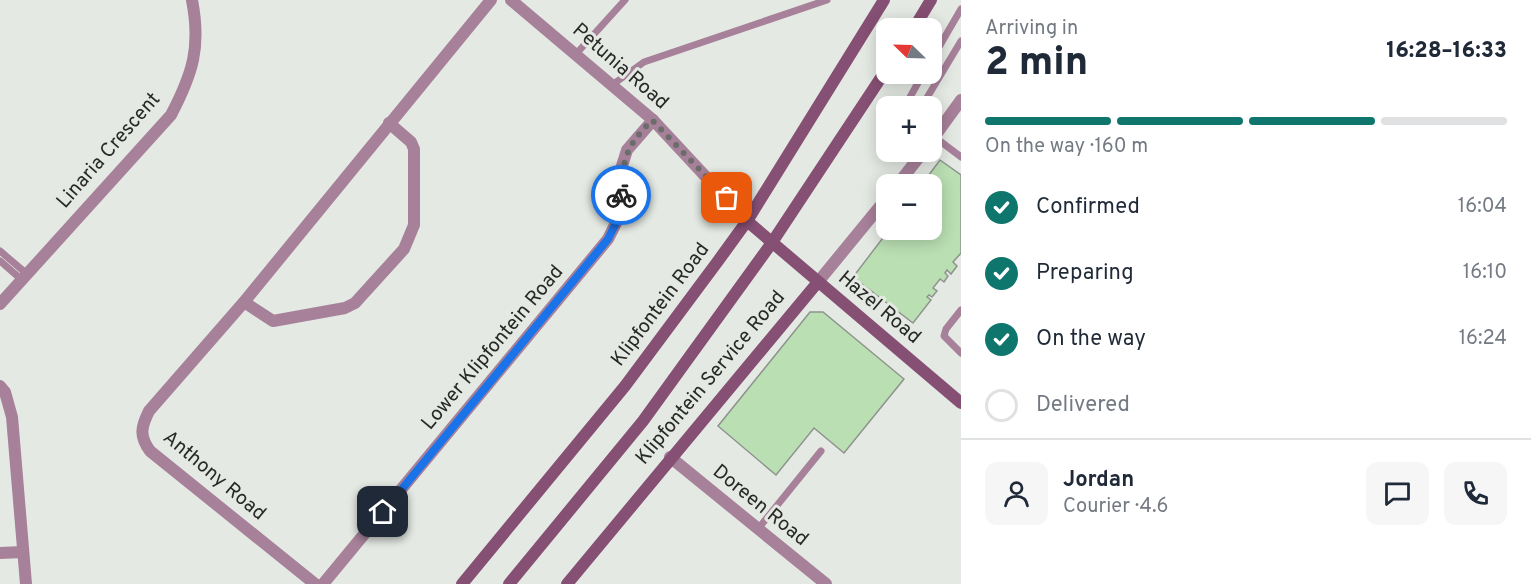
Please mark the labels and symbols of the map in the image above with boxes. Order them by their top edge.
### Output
street label: Petunia Road [566,18,674,116]
north arrow [876,18,942,84]
street label: Linaria Crescent [51,87,167,215]
courier [591,165,651,225]
pin [701,172,752,223]
street label: Klipfontein Road [606,238,716,372]
street label: Lower Klipfontein Road [416,260,570,436]
street label: Hazel Road [832,266,926,350]
street label: Klipfontein Service Road [630,285,792,471]
street label: Anthony Road [157,425,271,527]
street label: Doreen Road [707,459,813,553]
pin [357,486,408,537]

